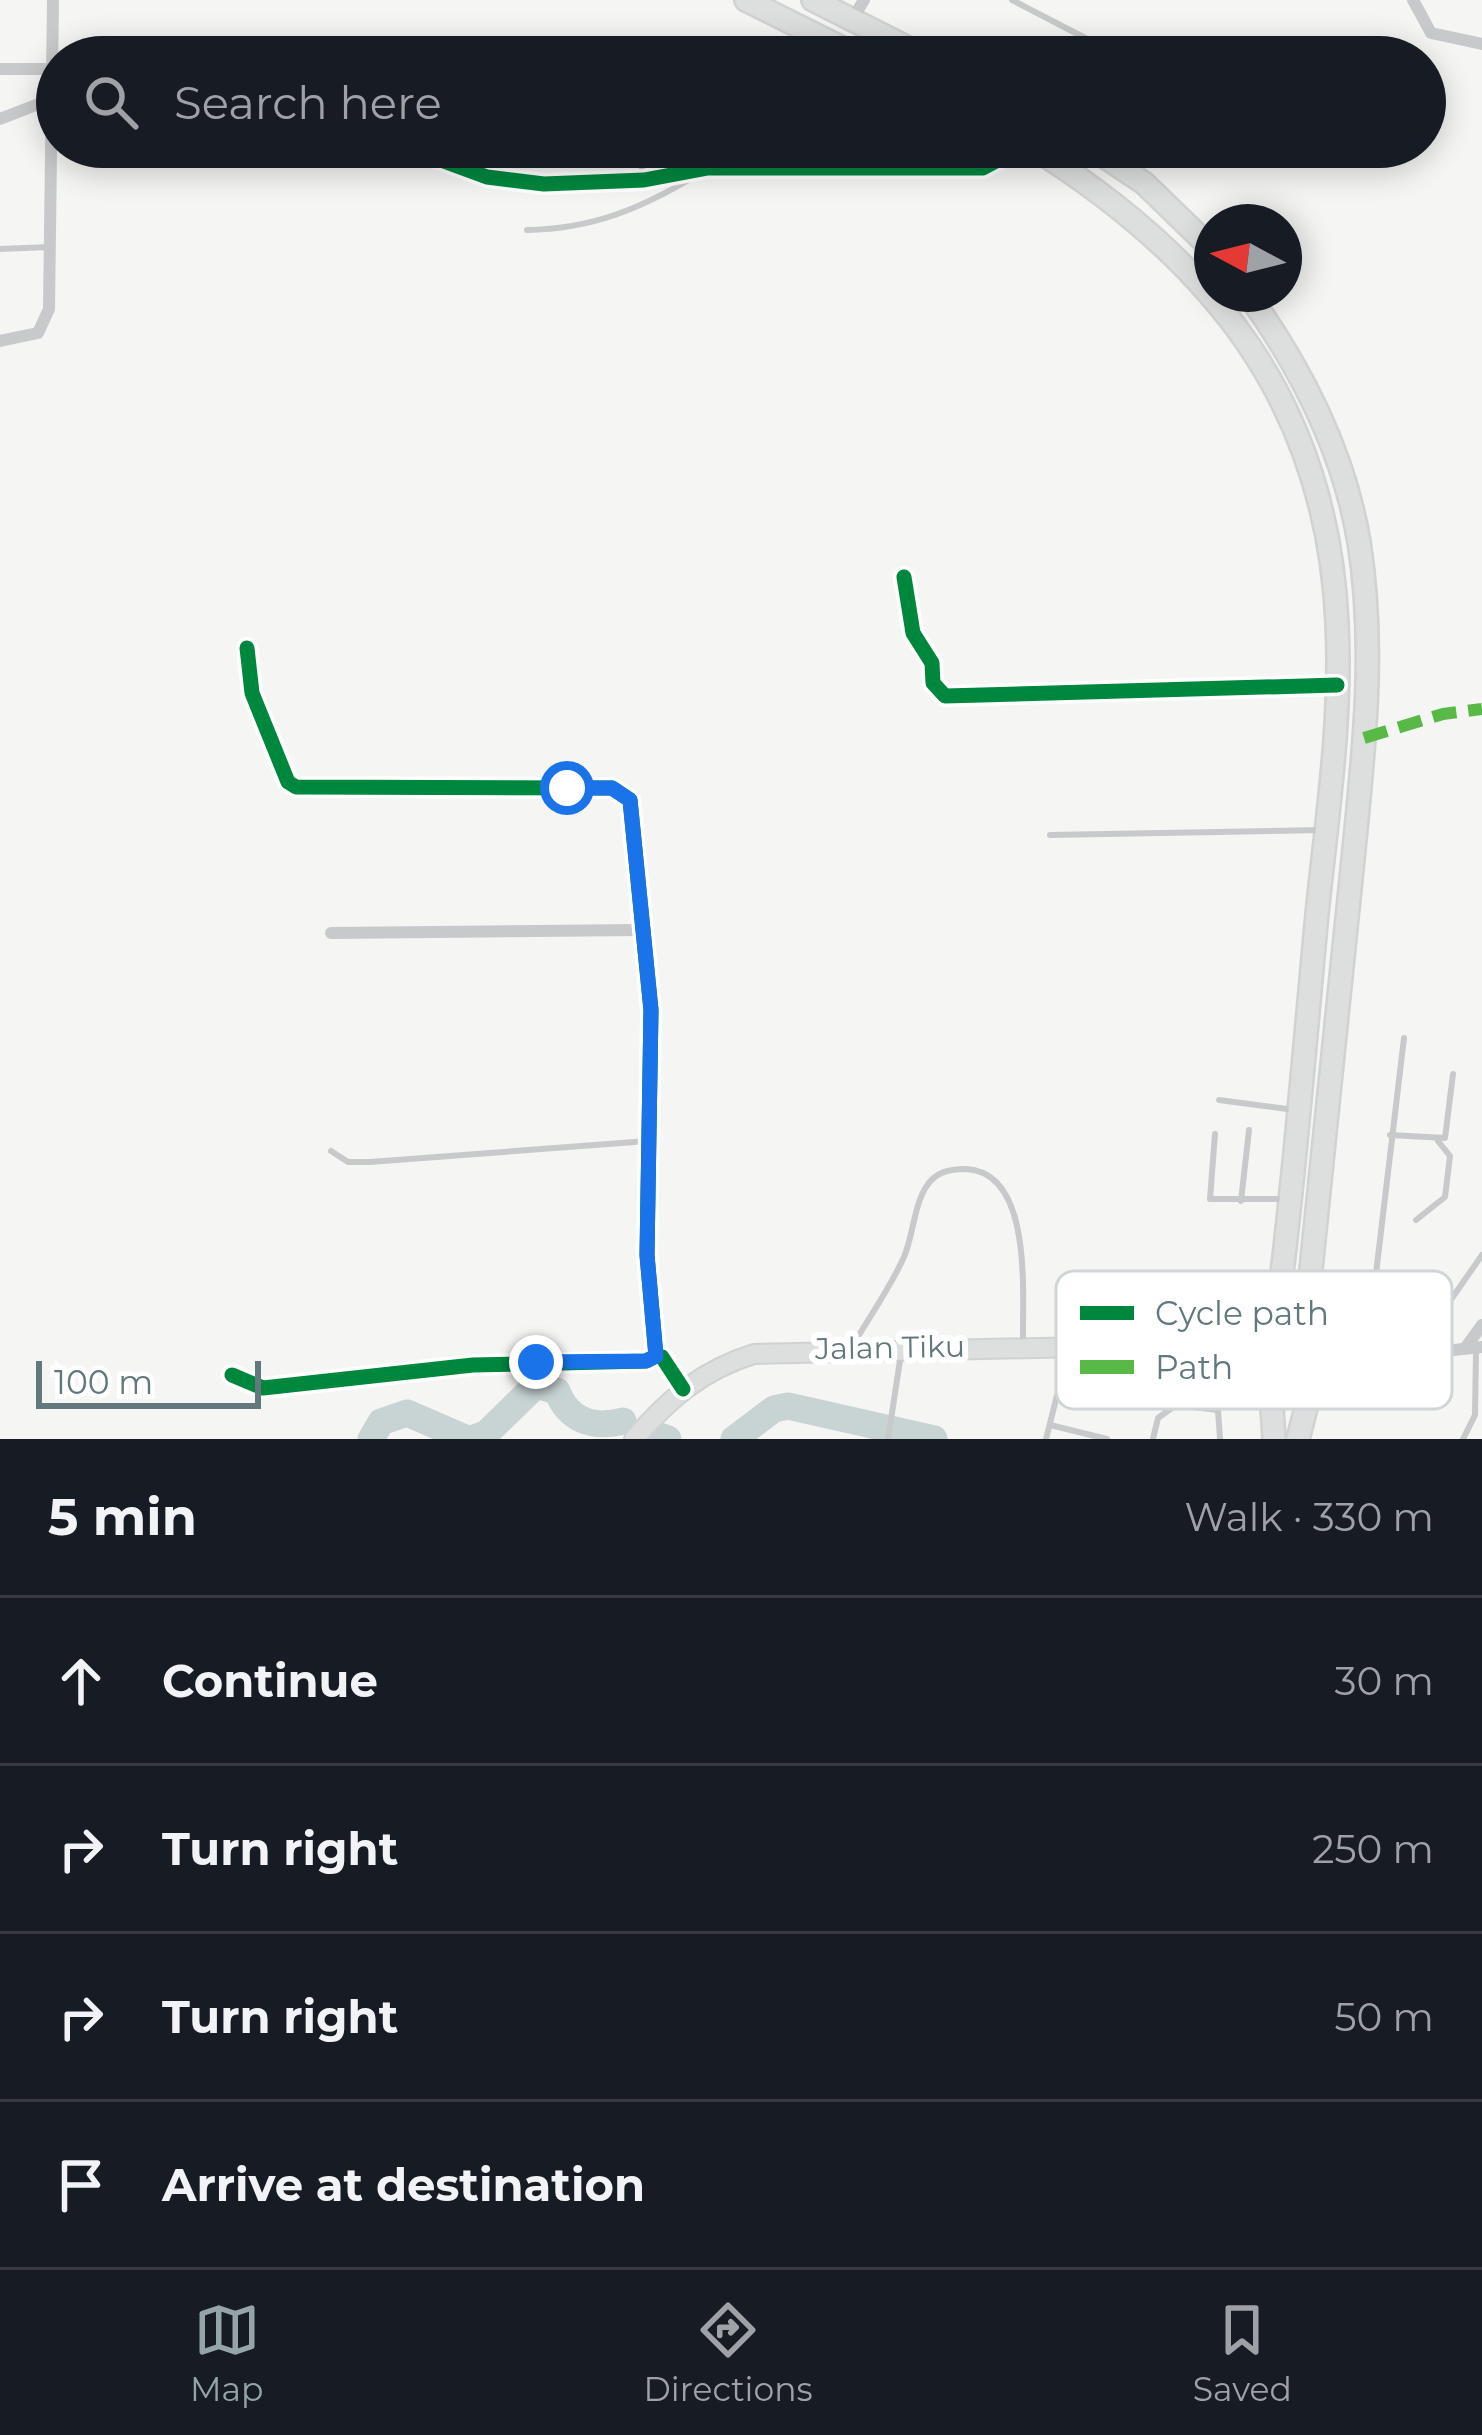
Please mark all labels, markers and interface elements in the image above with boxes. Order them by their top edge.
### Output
search box [36,36,1446,168]
icon: search [78,69,144,135]
text: Search here [174,75,442,130]
north arrow [1194,204,1302,312]
route start [540,761,594,815]
legend [1056,1271,1452,1409]
text: Cycle path [1155,1293,1329,1333]
street label: Jalan Tiku [814,1328,965,1367]
route end [509,1335,563,1389]
text: Path [1155,1347,1233,1387]
scale bar [36,1355,261,1408]
text: 100 m [54,1362,153,1402]
text: 5 min [48,1486,197,1548]
text: Walk · 330 m [1185,1493,1434,1541]
icon: ahead [48,1648,114,1714]
text: Continue [162,1653,378,1708]
text: 30 m [1335,1657,1434,1705]
icon: right [48,1816,114,1882]
text: Turn right [162,1821,398,1876]
text: 250 m [1312,1825,1434,1873]
icon: right [48,1984,114,2050]
text: Turn right [162,1989,398,2044]
text: 50 m [1335,1993,1434,2041]
icon: arrive [48,2152,114,2218]
text: Arrive at destination [162,2157,645,2212]
tab: Map [190,2297,263,2409]
tab: Directions [644,2297,813,2409]
tab: Saved [1193,2297,1292,2409]

